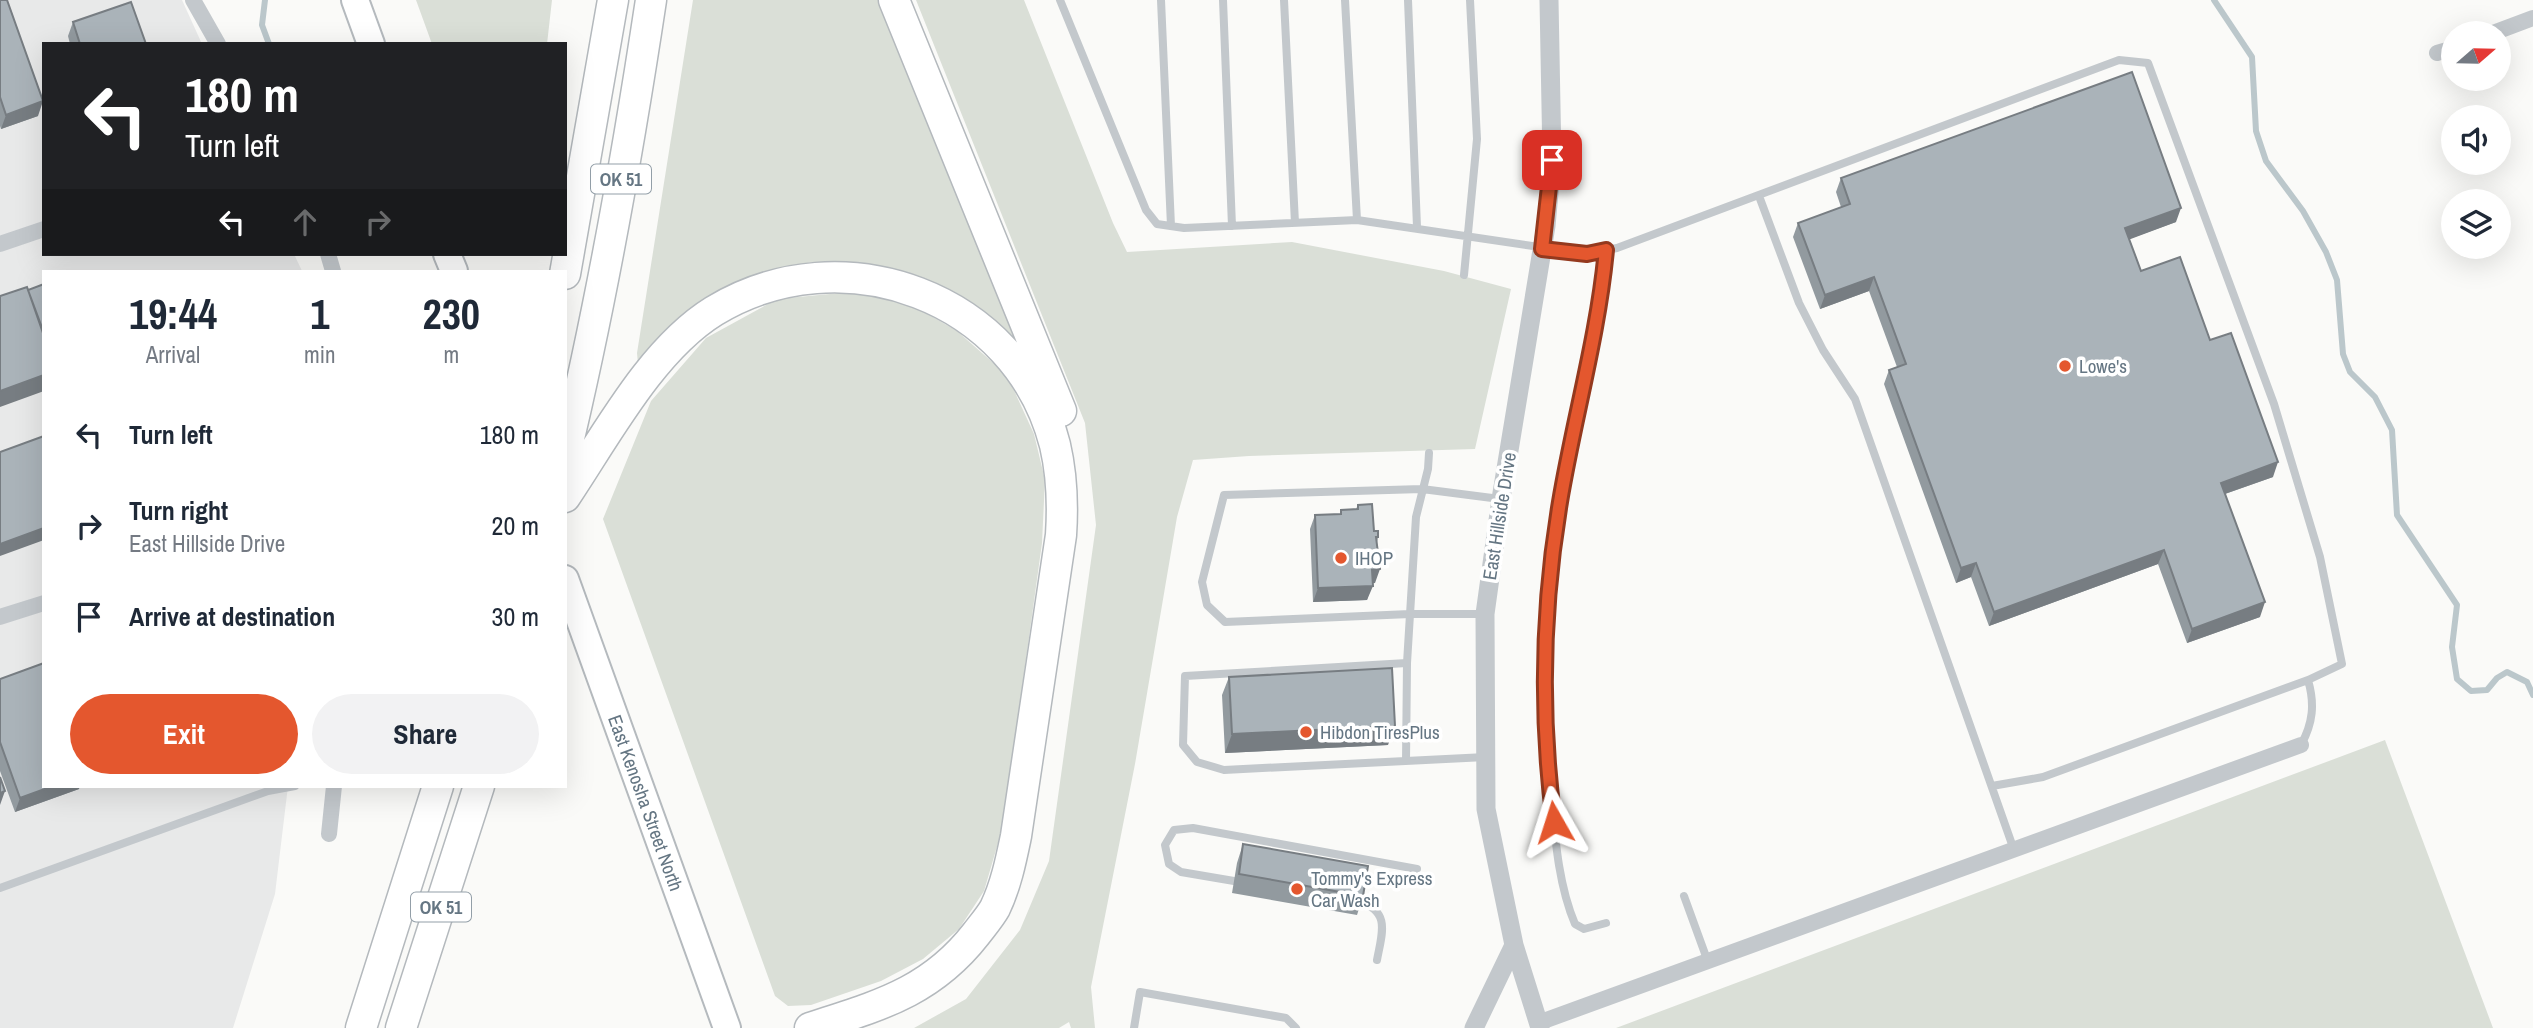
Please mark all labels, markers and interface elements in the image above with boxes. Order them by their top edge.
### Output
north arrow [2441,21,2511,91]
map controls [2441,21,2511,259]
text: 180 m [185,61,299,127]
icon: left [70,70,161,161]
button: sound [2441,105,2511,175]
text: Turn left [185,124,279,167]
pin [1522,130,1582,190]
icon: arrive [1533,141,1571,179]
road number: OK 51 [591,164,651,194]
button: layers [2441,189,2511,259]
icon: left [213,203,251,241]
icon: ahead [286,203,324,241]
icon: right [359,203,397,241]
text: 19:44 [129,286,217,342]
text: 1 [310,286,329,342]
text: 230 [423,286,480,342]
text: Arrival [146,339,200,370]
text: min [304,339,336,370]
text: m [443,339,459,370]
place label: Lowe's [2079,353,2127,379]
marker: Lowe's [2057,358,2073,374]
icon: left [70,416,108,454]
text: Turn left [129,417,213,452]
text: 180 m [480,417,539,452]
street label: East Hillside Drive [1476,450,1522,582]
text: Turn right [129,493,228,528]
icon: right [70,507,108,545]
text: 20 m [492,508,539,543]
text: East Hillside Drive [129,528,285,559]
place label: IHOP [1355,545,1393,571]
marker: IHOP [1333,550,1349,566]
icon: arrive [70,598,108,636]
text: Arrive at destination [129,599,335,634]
text: 30 m [492,599,539,634]
button: Exit [70,694,298,774]
button: Share [312,694,539,774]
street label: East Kenosha Street North [602,711,689,895]
place label: Hibdon TiresPlus [1320,719,1440,745]
marker: Hibdon TiresPlus [1298,724,1314,740]
position arrow [1517,785,1591,859]
place label: Tommy's Express Car Wash [1311,865,1433,913]
marker: Tommy's Express Car Wash [1289,881,1305,897]
road number: OK 51 [411,893,471,922]

